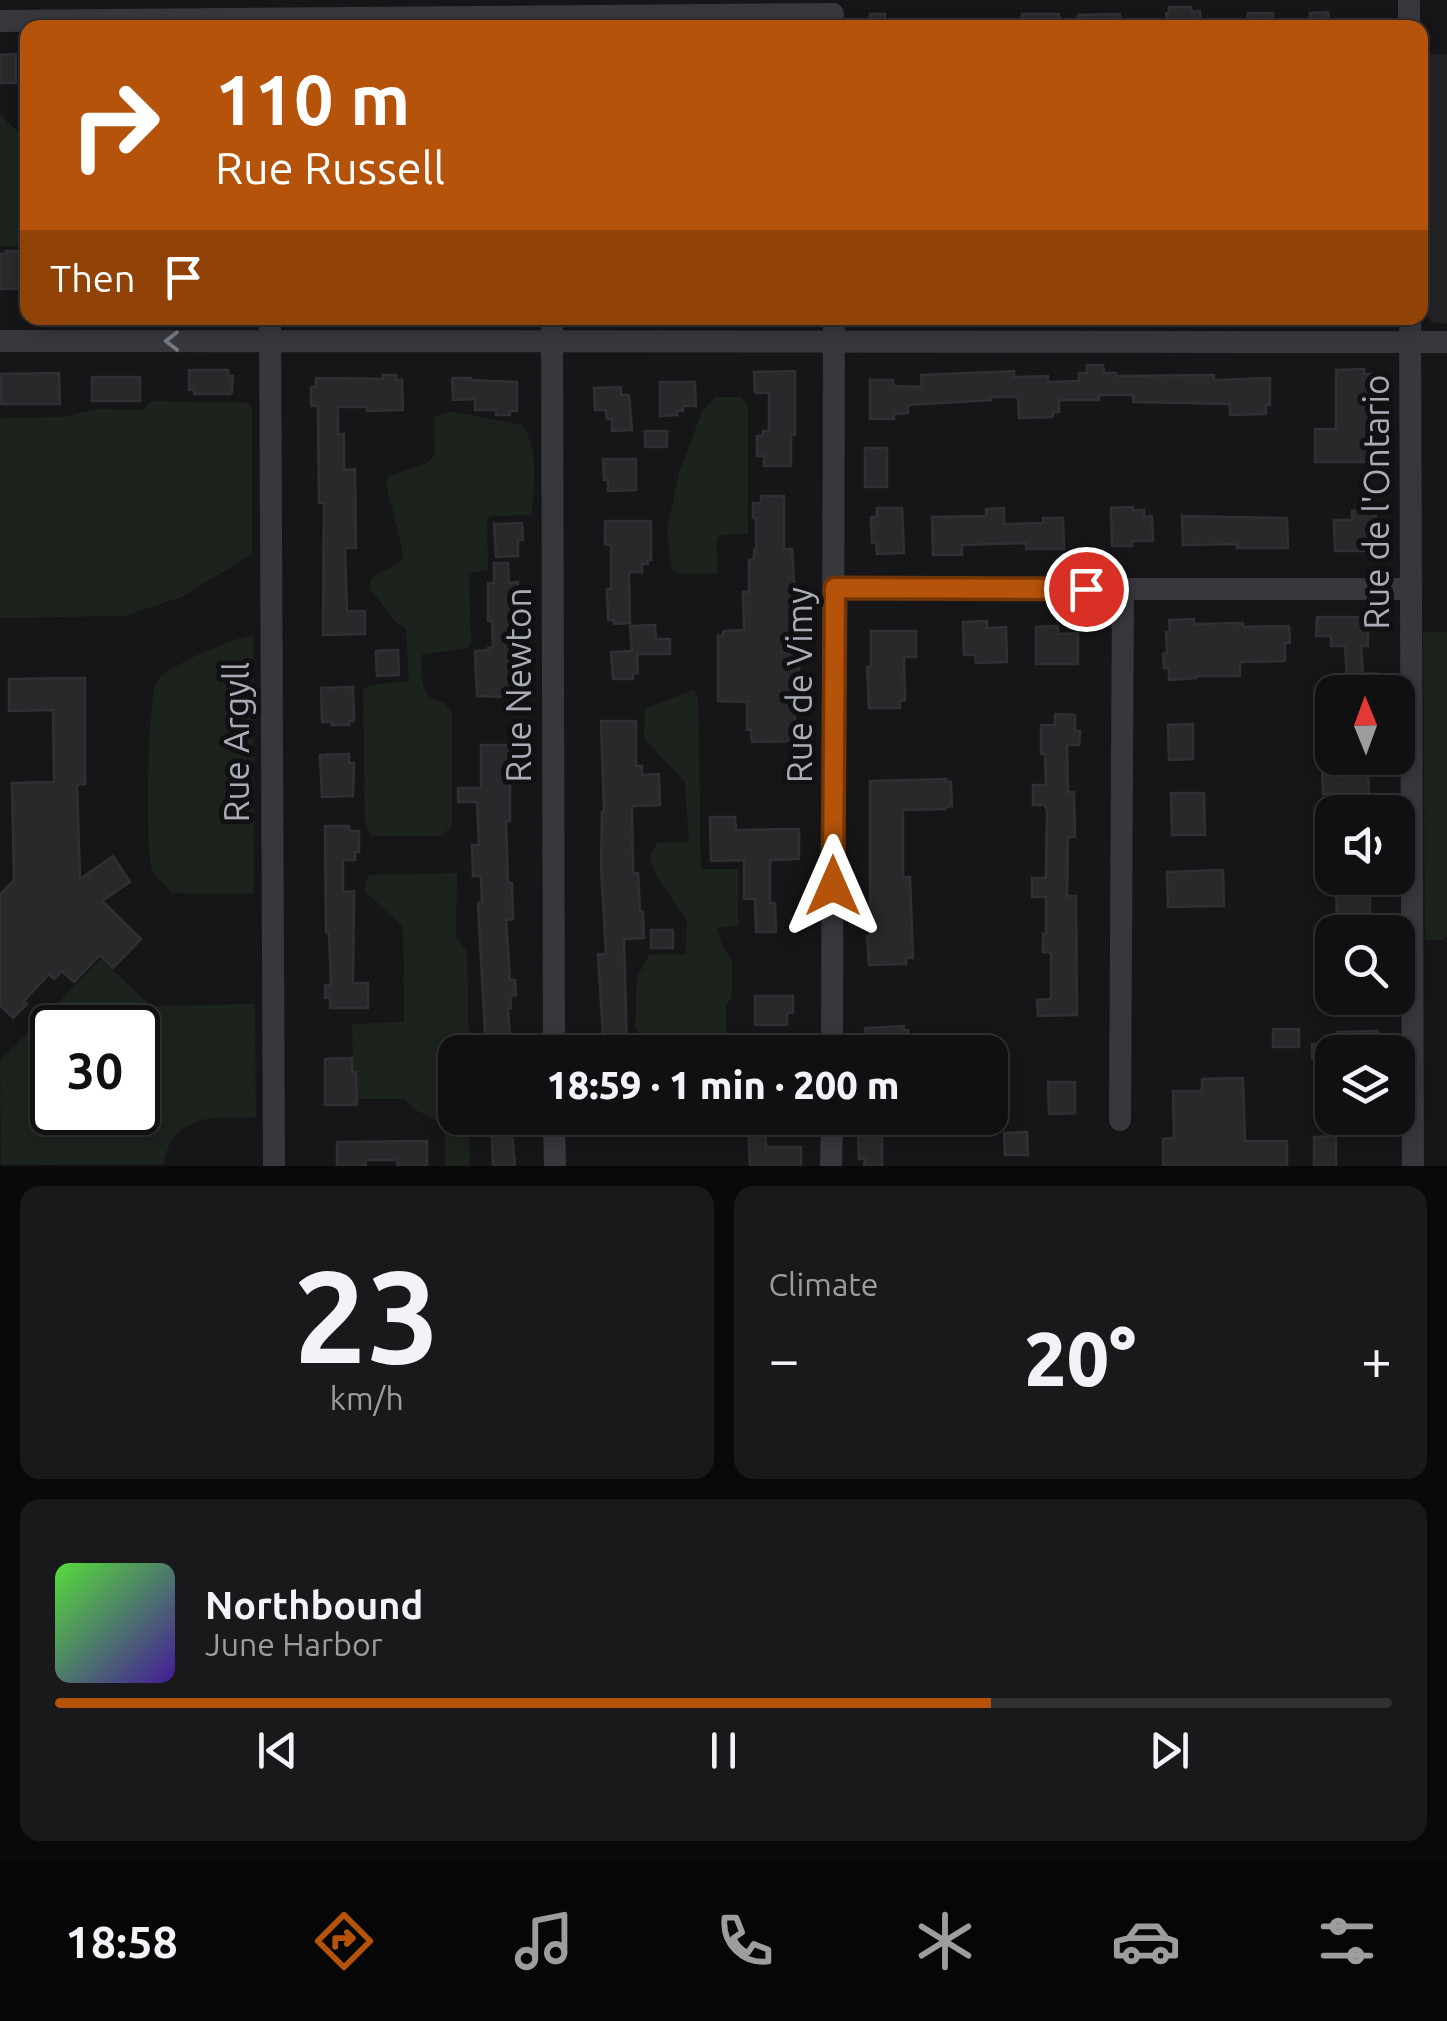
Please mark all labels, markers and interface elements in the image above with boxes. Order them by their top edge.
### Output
icon: right [50,60,180,190]
text: 110 m [215,60,410,138]
text: Rue Russell [215,142,445,193]
icon: arrive [156,250,211,305]
text: Then [50,257,136,299]
one-way arrow [164,330,180,352]
street label: Rue de l'Ontario [1356,374,1396,630]
pin [1044,547,1129,632]
icon: arrive [1059,562,1114,617]
street label: Rue de Vimy [779,587,819,783]
street label: Rue Newton [498,588,538,782]
street label: Rue Argyll [216,662,256,822]
north arrow [1315,675,1415,775]
map controls [1315,675,1415,1135]
button: sound [1315,795,1415,895]
position arrow [781,834,885,938]
button: search [1315,915,1415,1015]
speed limit sign: 30 [30,1005,160,1135]
button: layers [1315,1035,1415,1135]
text: 18:59 · 1 min · 200 m [546,1064,900,1106]
text: 23 [293,1242,440,1388]
text: Climate [769,1266,879,1302]
text: 20° [1024,1316,1136,1400]
text: − [769,1328,800,1389]
text: + [1361,1328,1392,1389]
text: km/h [330,1380,404,1416]
text: Northbound [205,1584,423,1626]
text: June Harbor [205,1626,383,1662]
icon: previous [250,1723,305,1778]
icon: pause [696,1723,751,1778]
icon: next [1142,1723,1197,1778]
icon: directions [309,1906,379,1976]
icon: music [509,1906,579,1976]
icon: phone [710,1906,780,1976]
icon: climate [910,1906,980,1976]
icon: car [1111,1906,1181,1976]
icon: filters [1312,1906,1382,1976]
text: 18:58 [65,1916,178,1967]

